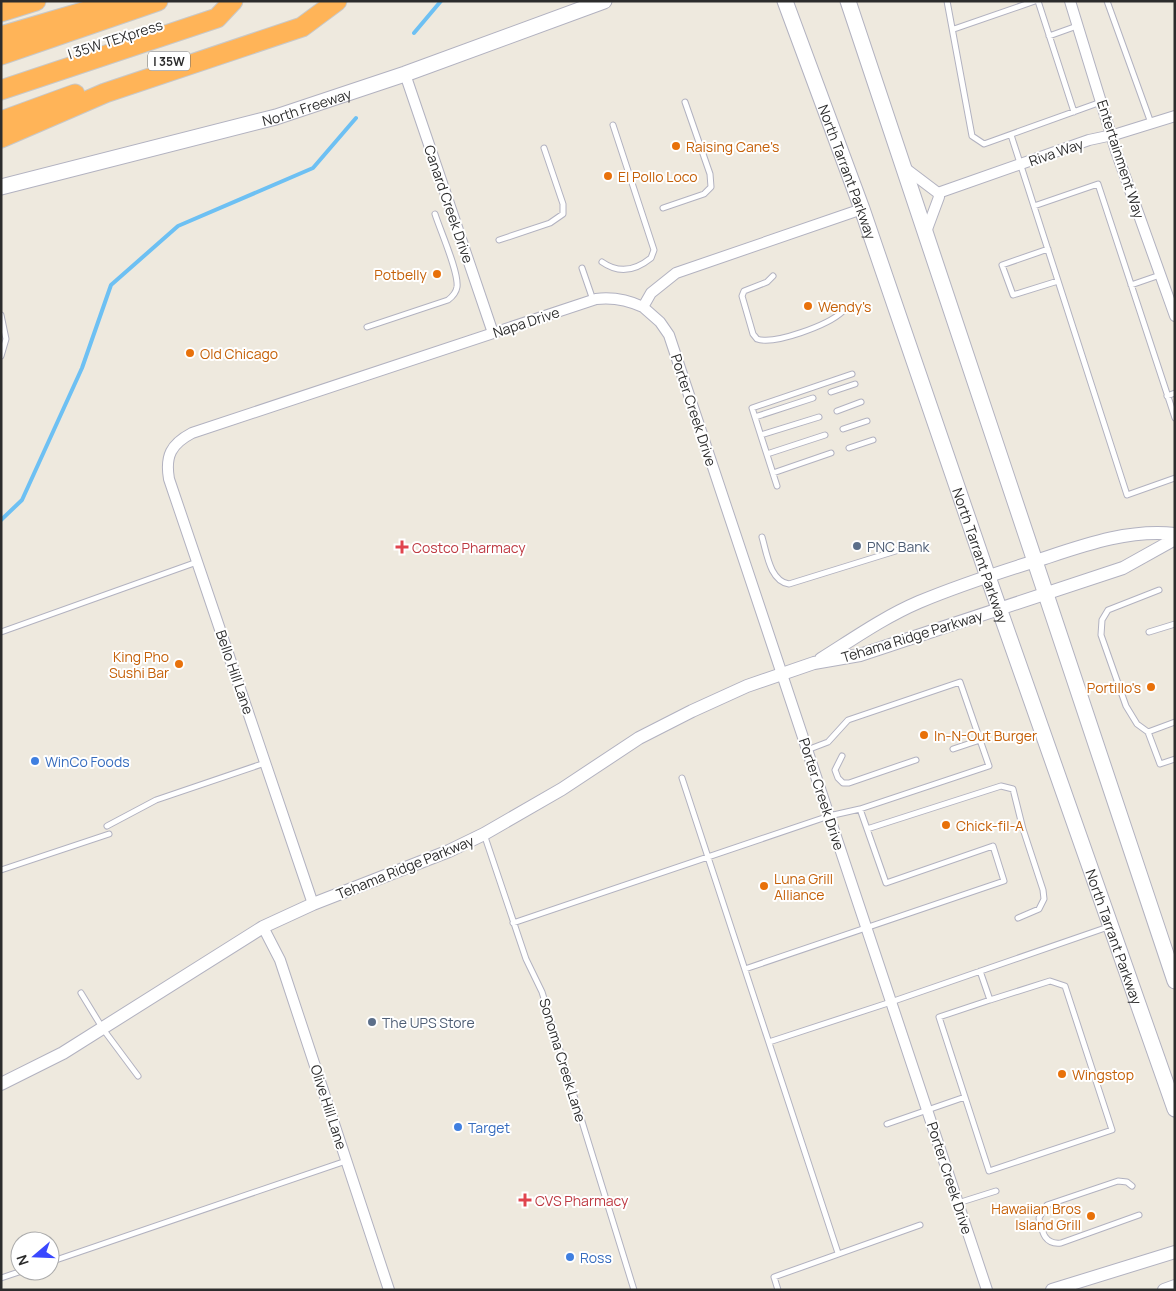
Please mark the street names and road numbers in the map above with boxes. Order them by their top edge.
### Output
street label: I 35W TEXpress [65,15,165,63]
road number: I 35W [148,51,190,70]
street label: North Freeway [260,83,354,130]
street label: Entertainment Way [1093,97,1149,221]
street label: North Tarrant Parkway [815,102,881,242]
street label: Riva Way [1026,134,1086,170]
street label: Canard Creek Drive [420,142,478,266]
street label: Napa Drive [490,302,562,342]
street label: Porter Creek Drive [667,351,721,469]
street label: North Tarrant Parkway [949,485,1013,626]
street label: Tehama Ridge Parkway [839,605,985,667]
street label: Bello Hill Lane [212,627,258,717]
street label: Porter Creek Drive [795,735,849,853]
street label: Tehama Ridge Parkway [333,831,477,903]
street label: North Tarrant Parkway [1082,866,1147,1007]
street label: Sonoma Creek Lane [535,996,591,1124]
street label: Olive Hill Lane [306,1062,352,1152]
street label: Porter Creek Drive [923,1119,977,1237]

